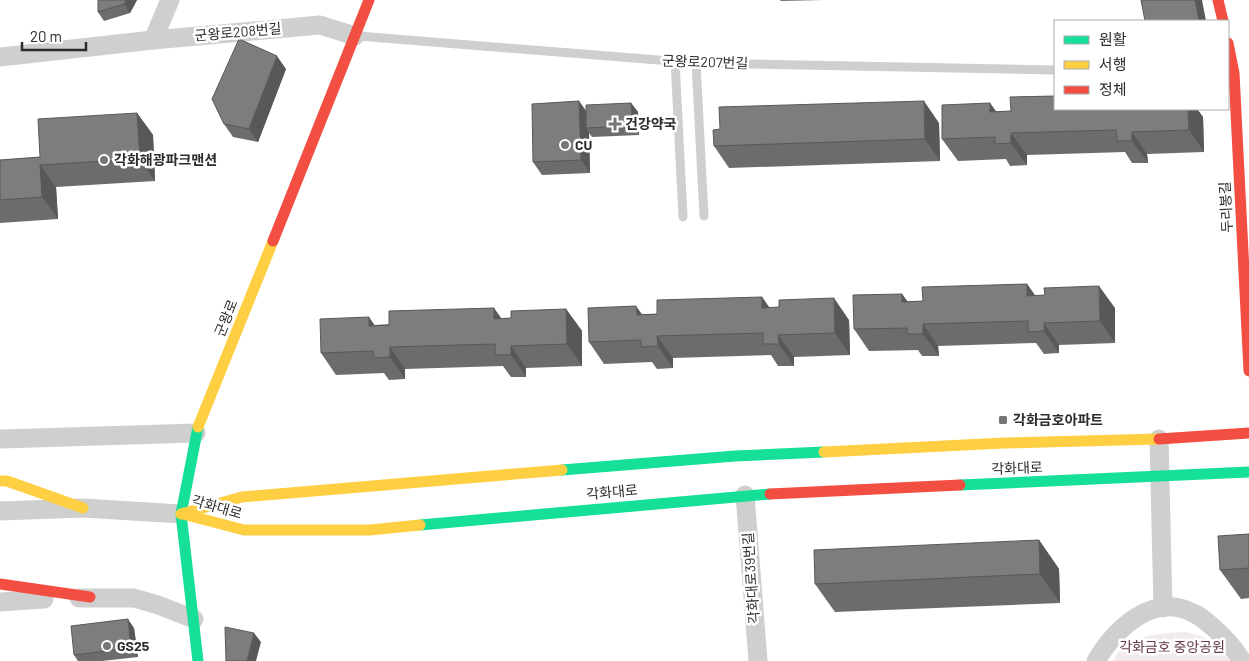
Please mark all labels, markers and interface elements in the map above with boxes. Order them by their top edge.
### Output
street label: 군왕로208번길 [194,19,282,44]
scale bar [22,20,86,52]
legend [1054,20,1229,110]
text: 20 m [30,27,62,45]
text: 원활 [1099,30,1127,48]
street label: 군왕로207번길 [662,51,749,72]
text: 서행 [1099,55,1127,73]
text: 정체 [1099,80,1127,98]
place label: 건강약국 [625,115,677,132]
marker: 건강약국 [609,118,621,130]
place label: CU [575,136,593,153]
marker: CU [559,139,571,151]
place label: 각화해광파크맨션 [114,151,217,168]
marker: 각화해광파크맨션 [98,154,110,166]
street label: 두리봉길 [1216,181,1235,233]
street label: 군왕로 [210,297,241,339]
place label: 각화금호아파트 [1013,411,1103,428]
marker: 각화금호아파트 [997,414,1009,426]
street label: 각화대로 [991,458,1043,477]
street label: 각화대로 [586,481,638,502]
street label: 각화대로 [190,491,244,522]
street label: 각화대로39번길 [739,532,762,624]
place label: GS25 [117,637,150,654]
park label: 각화금호 중앙공원 [1119,638,1225,655]
marker: GS25 [101,640,113,652]

